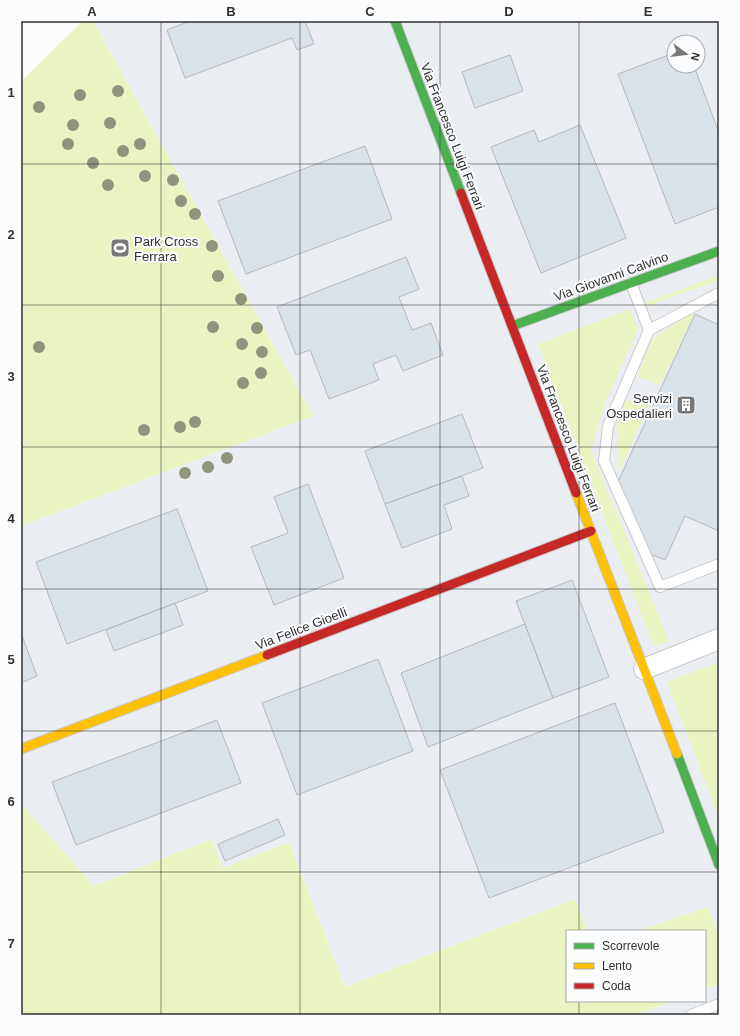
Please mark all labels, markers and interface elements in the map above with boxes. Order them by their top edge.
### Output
text: A [87,4,97,19]
text: B [226,4,236,19]
text: C [365,4,375,19]
text: D [504,4,514,19]
text: E [644,4,653,19]
north arrow [666,34,706,74]
text: N [689,51,702,62]
street label: Via Francesco Luigi Ferrari [418,61,487,212]
text: 1 [7,85,15,100]
text: 2 [7,227,15,242]
place label: Park Cross Ferrara [134,234,199,264]
sports icon: Park Cross Ferrara [109,237,131,259]
street label: Via Giovanni Calvino [552,249,670,304]
street label: Via Francesco Luigi Ferrari [534,363,603,514]
text: 3 [7,369,15,384]
place label: Servizi Ospedalieri [606,391,672,421]
building icon: Servizi Ospedalieri [675,394,697,416]
text: 4 [7,511,15,526]
street label: Via Felice Gioelli [253,604,349,653]
text: 5 [7,652,15,667]
text: 6 [7,794,15,809]
legend [566,930,706,1002]
text: 7 [7,936,15,951]
text: Scorrevole [602,939,660,953]
text: Lento [602,959,632,973]
text: Coda [602,979,631,993]

